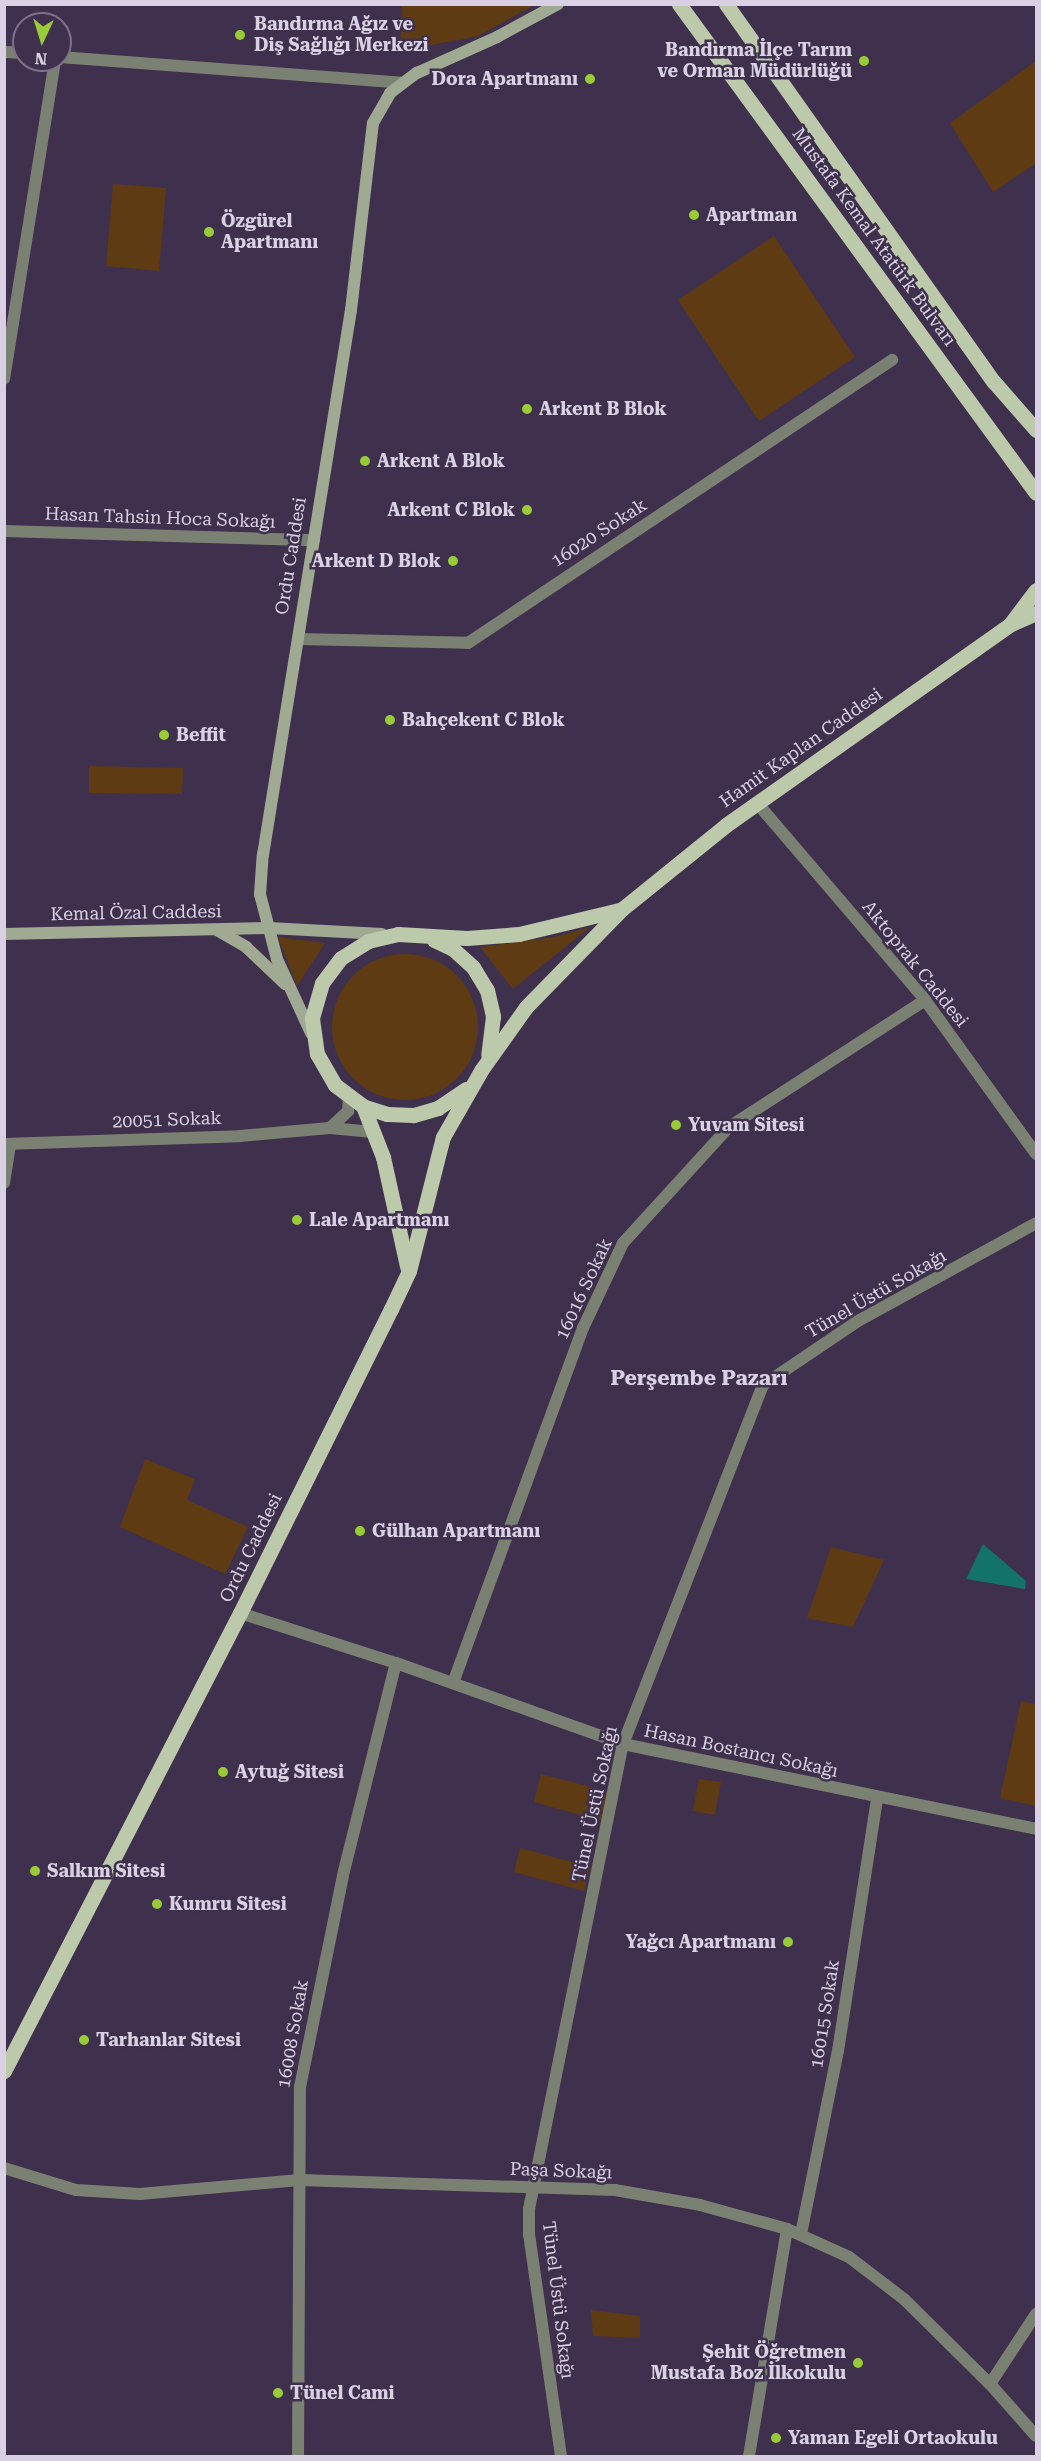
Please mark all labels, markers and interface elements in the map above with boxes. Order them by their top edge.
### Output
north arrow [12,12,72,72]
place label: Bandırma Ağız ve Diş Sağlığı Merkezi [254,14,428,57]
marker: Bandırma Ağız ve Diş Sağlığı Merkezi [231,26,249,44]
place label: Bandırma İlçe Tarım ve Orman Müdürlüğü [657,40,852,82]
text: N [34,49,48,68]
marker: Bandırma İlçe Tarım ve Orman Müdürlüğü [857,54,871,68]
place label: Dora Apartmanı [432,68,578,90]
marker: Dora Apartmanı [583,72,597,86]
street label: Mustafa Kemal Atatürk Bulvarı [787,124,961,350]
place label: Apartman [706,204,797,226]
marker: Apartman [687,208,701,222]
place label: Özgürel Apartmanı [221,211,318,254]
marker: Özgürel Apartmanı [202,225,216,239]
place label: Arkent B Blok [539,398,667,420]
marker: Arkent B Blok [520,402,534,416]
place label: Arkent A Blok [377,450,505,472]
marker: Arkent A Blok [358,454,372,468]
street label: 16020 Sokak [547,494,651,572]
street label: Ordu Caddesi [271,496,311,616]
place label: Arkent C Blok [388,499,515,521]
street label: Hasan Tahsin Hoca Sokağı [44,503,276,533]
marker: Arkent C Blok [520,503,534,517]
place label: Arkent D Blok [312,550,441,572]
marker: Arkent D Blok [446,554,460,568]
street label: Hamit Kaplan Caddesi [716,684,886,812]
place label: Bahçekent C Blok [402,709,565,731]
marker: Bahçekent C Blok [383,713,397,727]
place label: Beffit [176,724,226,746]
marker: Beffit [157,728,171,742]
street label: Aktoprak Caddesi [857,896,973,1032]
street label: Kemal Özal Caddesi [50,901,222,925]
street label: 20051 Sokak [112,1107,222,1133]
place label: Yuvam Sitesi [688,1114,804,1136]
marker: Yuvam Sitesi [669,1118,683,1132]
place label: Lale Apartmanı [309,1209,449,1231]
marker: Lale Apartmanı [290,1213,304,1227]
street label: 16016 Sokak [551,1235,617,1343]
street label: Tünel Üstü Sokağı [802,1245,950,1343]
district label: Perşembe Pazarı [610,1365,788,1391]
street label: Ordu Caddesi [215,1490,287,1606]
place label: Gülhan Apartmanı [372,1520,540,1542]
marker: Gülhan Apartmanı [353,1524,367,1538]
street label: Hasan Bostancı Sokağı [642,1720,840,1782]
street label: Tünel Üstü Sokağı [568,1724,622,1884]
place label: Aytuğ Sitesi [235,1761,344,1783]
marker: Aytuğ Sitesi [216,1765,230,1779]
place label: Salkım Sitesi [47,1860,165,1882]
marker: Salkım Sitesi [28,1864,42,1878]
place label: Kumru Sitesi [169,1893,287,1915]
marker: Kumru Sitesi [150,1897,164,1911]
place label: Yağcı Apartmanı [625,1931,776,1953]
marker: Yağcı Apartmanı [781,1935,795,1949]
street label: 16015 Sokak [806,1958,844,2070]
street label: 16008 Sokak [273,1978,313,2090]
place label: Tarhanlar Sitesi [96,2029,241,2051]
marker: Tarhanlar Sitesi [77,2033,91,2047]
street label: Paşa Sokağı [509,2158,613,2184]
street label: Tünel Üstü Sokağı [538,2220,578,2380]
place label: Şehit Öğretmen Mustafa Boz İlkokulu [651,2342,846,2384]
marker: Şehit Öğretmen Mustafa Boz İlkokulu [851,2356,865,2370]
place label: Tünel Cami [290,2382,395,2404]
marker: Tünel Cami [271,2386,285,2400]
place label: Yaman Egeli Ortaokulu [788,2427,998,2449]
marker: Yaman Egeli Ortaokulu [769,2431,783,2445]

